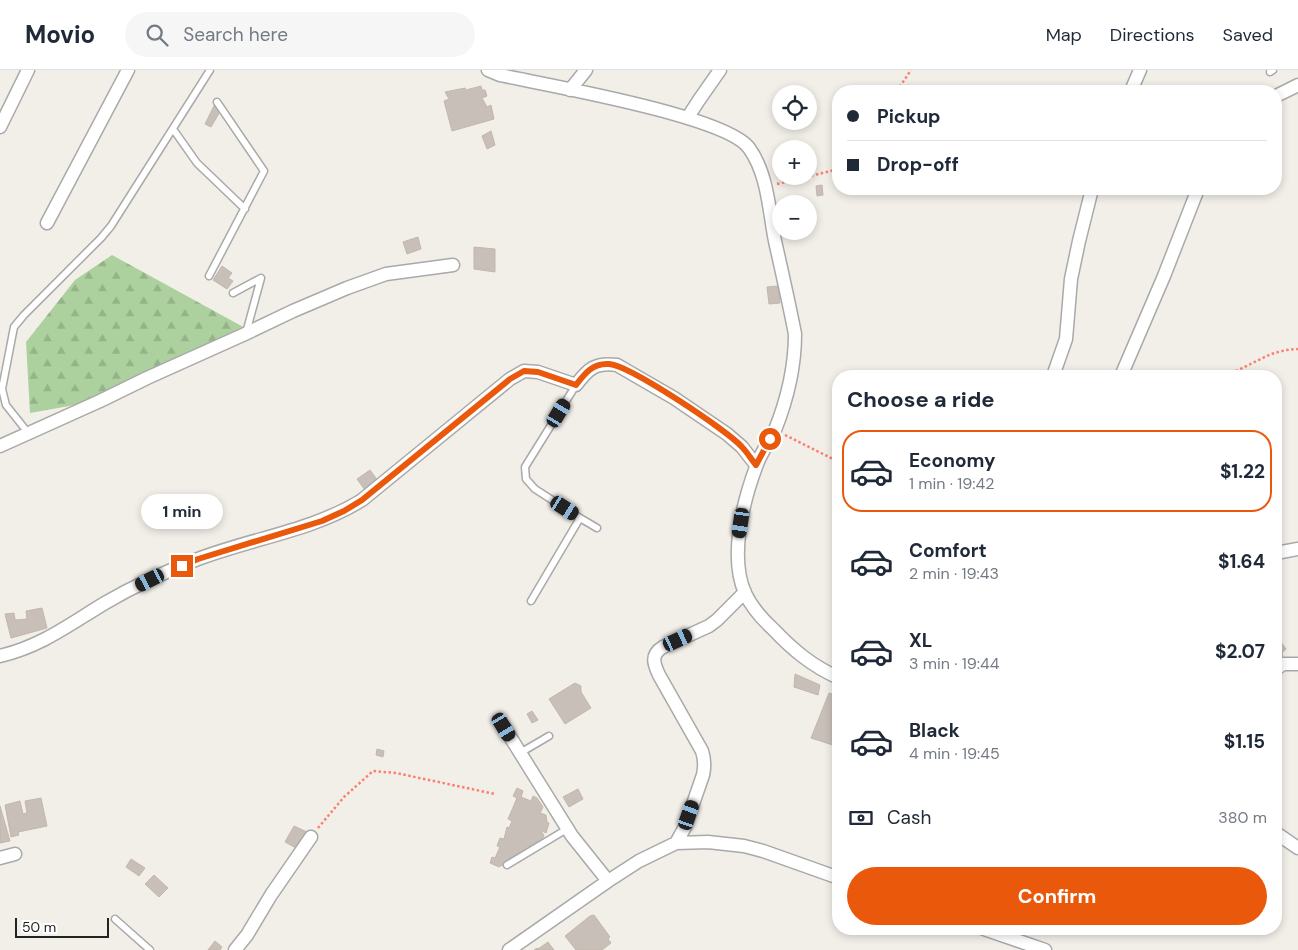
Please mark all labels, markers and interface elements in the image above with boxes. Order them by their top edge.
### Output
search box [125,12,475,57]
text: Movio [25,19,95,50]
icon: search [143,21,171,49]
text: Search here [183,22,288,47]
text: Map [1046,23,1082,47]
text: Directions [1110,23,1195,47]
text: Saved [1223,23,1273,47]
map controls [772,85,817,240]
button: locate [772,85,817,130]
text: Pickup [877,104,941,129]
button: + [772,140,817,185]
text: Drop-off [877,152,959,177]
button: − [772,195,817,240]
text: Choose a ride [847,385,995,414]
car [544,396,573,430]
route start [759,428,781,450]
text: Economy [909,448,996,473]
icon: car [849,449,894,494]
text: $1.22 [1220,459,1265,484]
text: 1 min · 19:42 [909,473,994,494]
callout: 1 min [141,494,223,528]
car [548,494,581,522]
text: 1 min [163,501,201,522]
car [731,507,750,539]
text: Comfort [909,538,987,563]
icon: car [849,539,894,584]
text: $1.64 [1218,549,1265,574]
route end [171,555,193,577]
text: 2 min · 19:43 [909,563,999,584]
car [133,567,166,593]
car [661,627,694,653]
text: XL [909,628,932,653]
icon: car [849,629,894,674]
text: $2.07 [1215,639,1265,664]
text: 3 min · 19:44 [909,653,999,674]
car [489,710,518,744]
text: Black [909,718,960,743]
icon: car [849,719,894,764]
text: $1.15 [1224,729,1265,754]
text: 4 min · 19:45 [909,743,1000,764]
car [677,798,700,832]
icon: cash [847,804,875,832]
text: Cash [887,805,931,830]
text: 380 m [1218,807,1267,828]
button: Confirm [847,867,1267,925]
scale bar [15,915,109,938]
text: 50 m [22,918,56,936]

